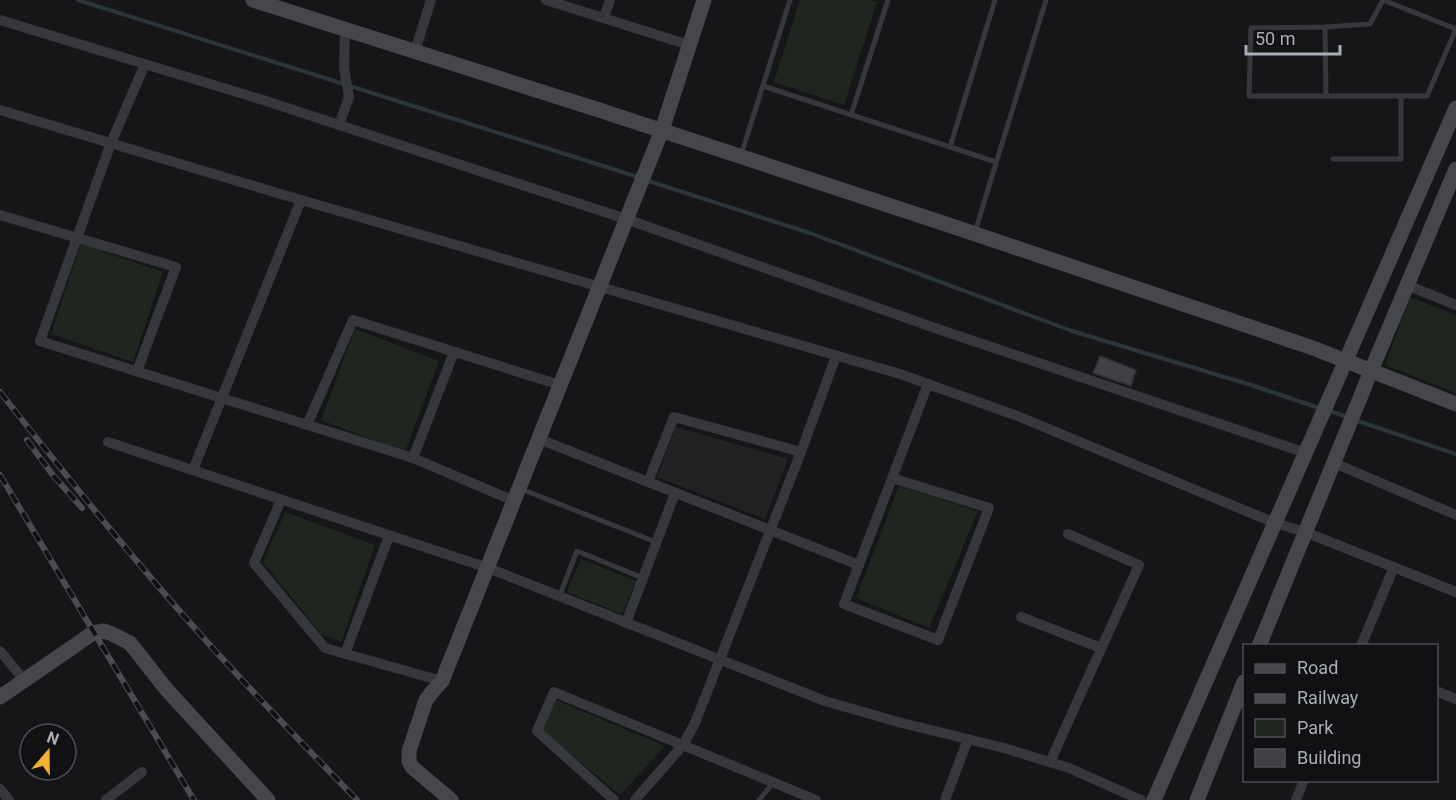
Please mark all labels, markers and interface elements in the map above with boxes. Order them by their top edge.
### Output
scale bar [1246,18,1340,56]
text: 50 m [1255,28,1295,49]
legend [1243,644,1438,782]
text: Road [1297,657,1338,678]
text: Railway [1297,687,1359,708]
text: Park [1297,717,1334,738]
north arrow [18,722,78,782]
text: N [44,728,62,749]
text: Building [1297,747,1361,768]

